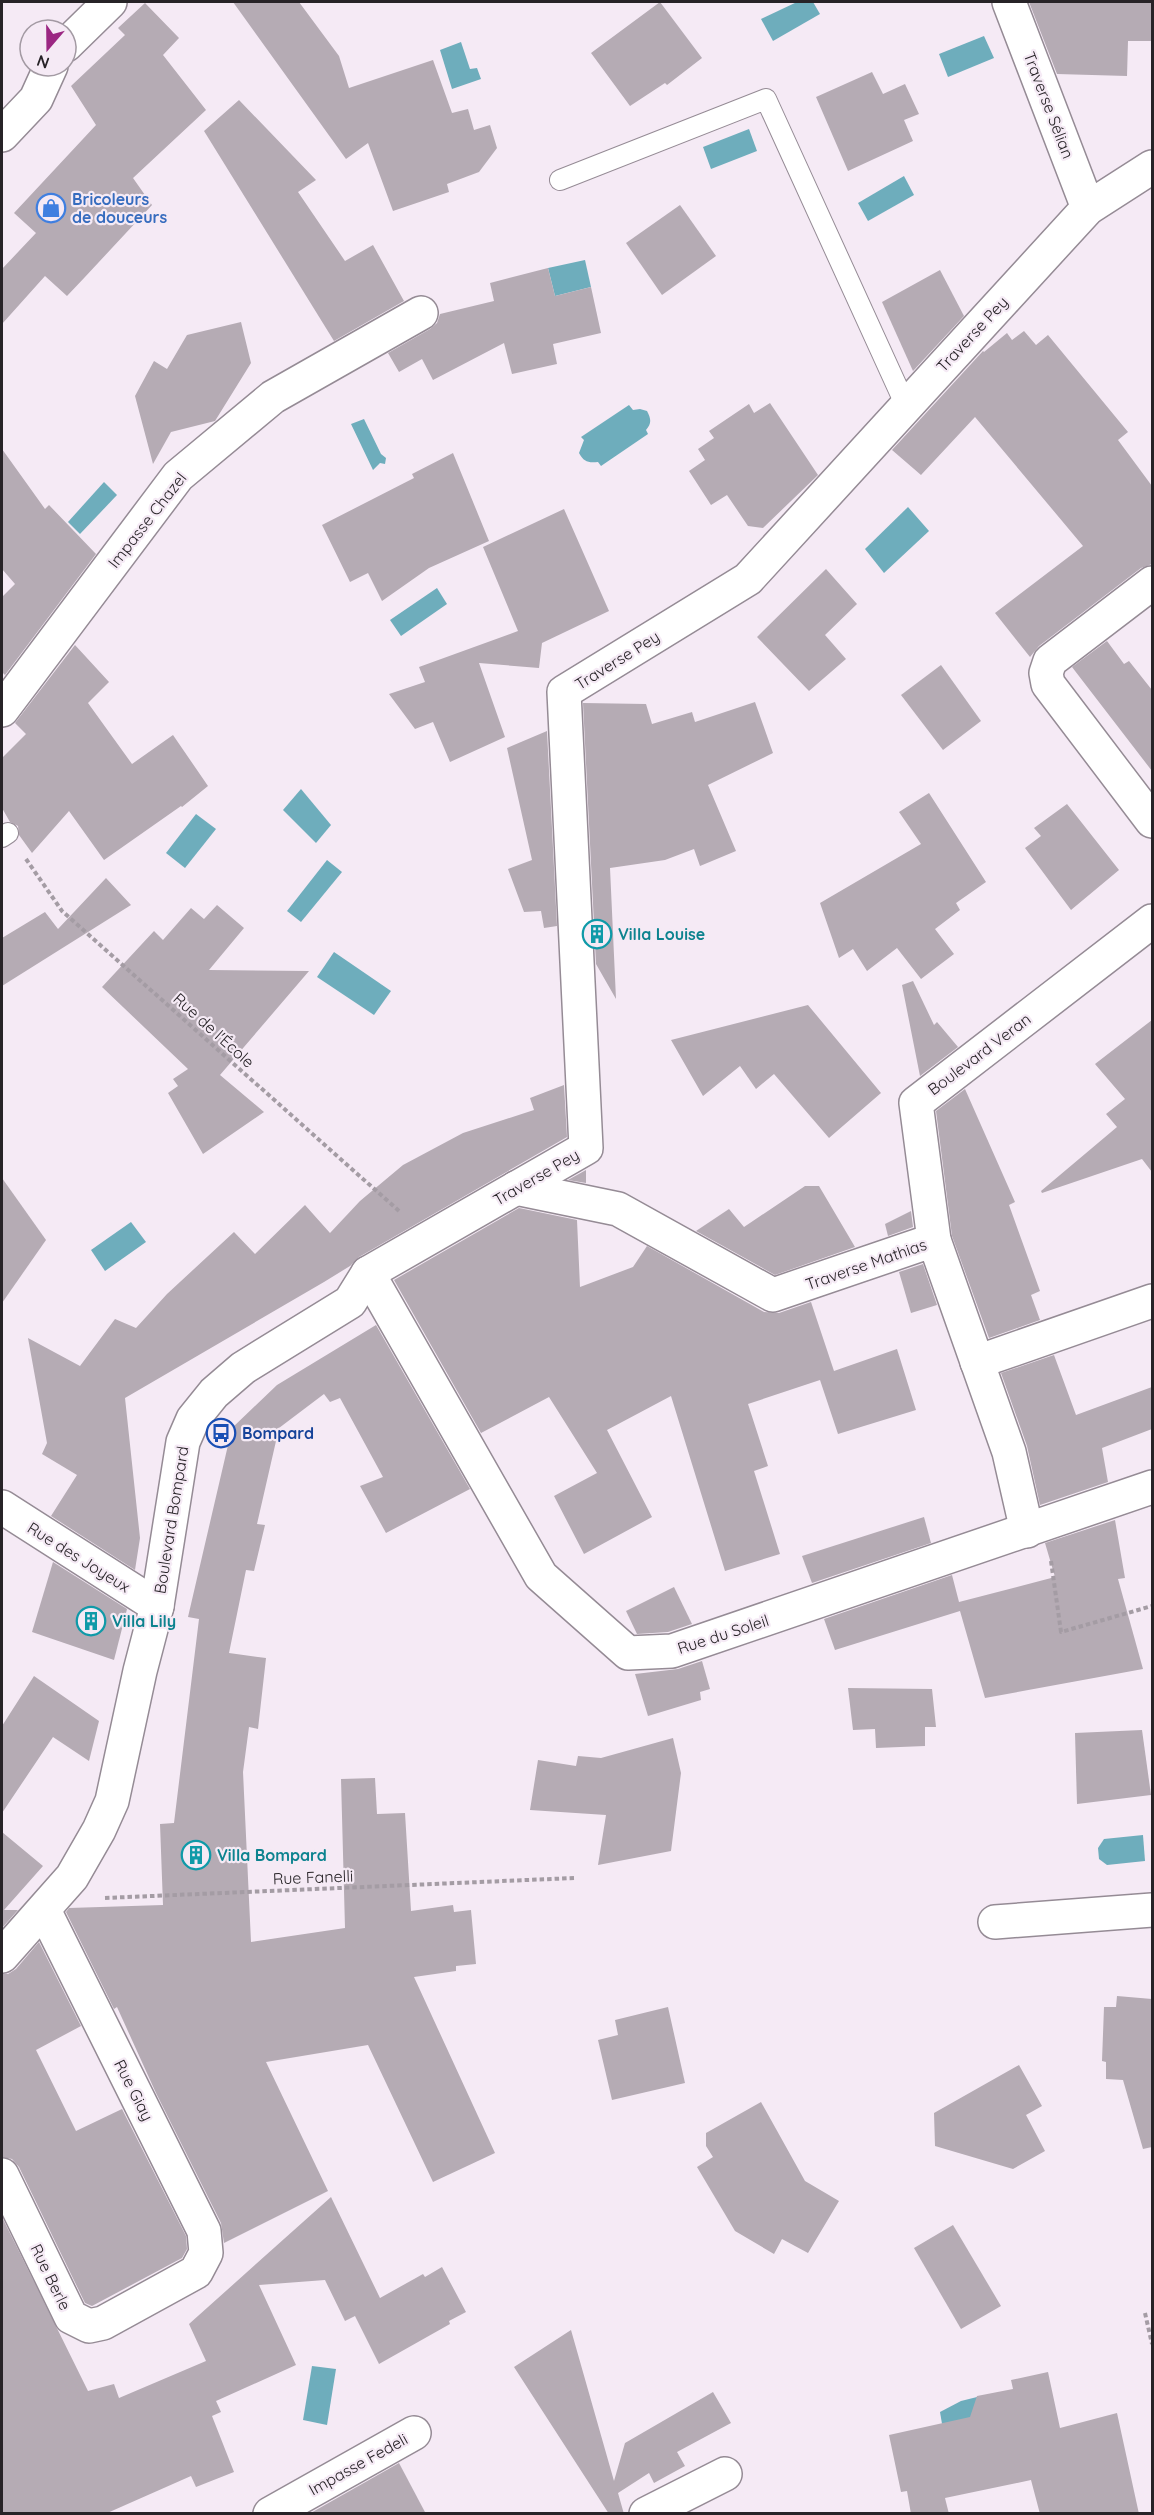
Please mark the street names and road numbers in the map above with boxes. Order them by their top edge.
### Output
street label: Traverse Sélian [1019,49,1079,161]
street label: Traverse Pey [932,292,1012,376]
street label: Impasse Chazel [103,468,191,572]
street label: Traverse Pey [571,626,663,694]
street label: Rue de l'École [169,988,259,1072]
street label: Boulevard Veran [924,1009,1034,1099]
street label: Traverse Pey [489,1144,583,1210]
street label: Traverse Mathias [803,1234,929,1294]
street label: Boulevard Bompard [149,1445,193,1595]
street label: Rue des Joyeux [24,1517,134,1597]
street label: Rue du Soleil [675,1610,771,1658]
street label: Rue Fanelli [272,1866,354,1888]
street label: Rue Giay [110,2056,158,2124]
street label: Rue Berle [26,2241,76,2313]
street label: Impasse Fedeli [305,2429,411,2499]

